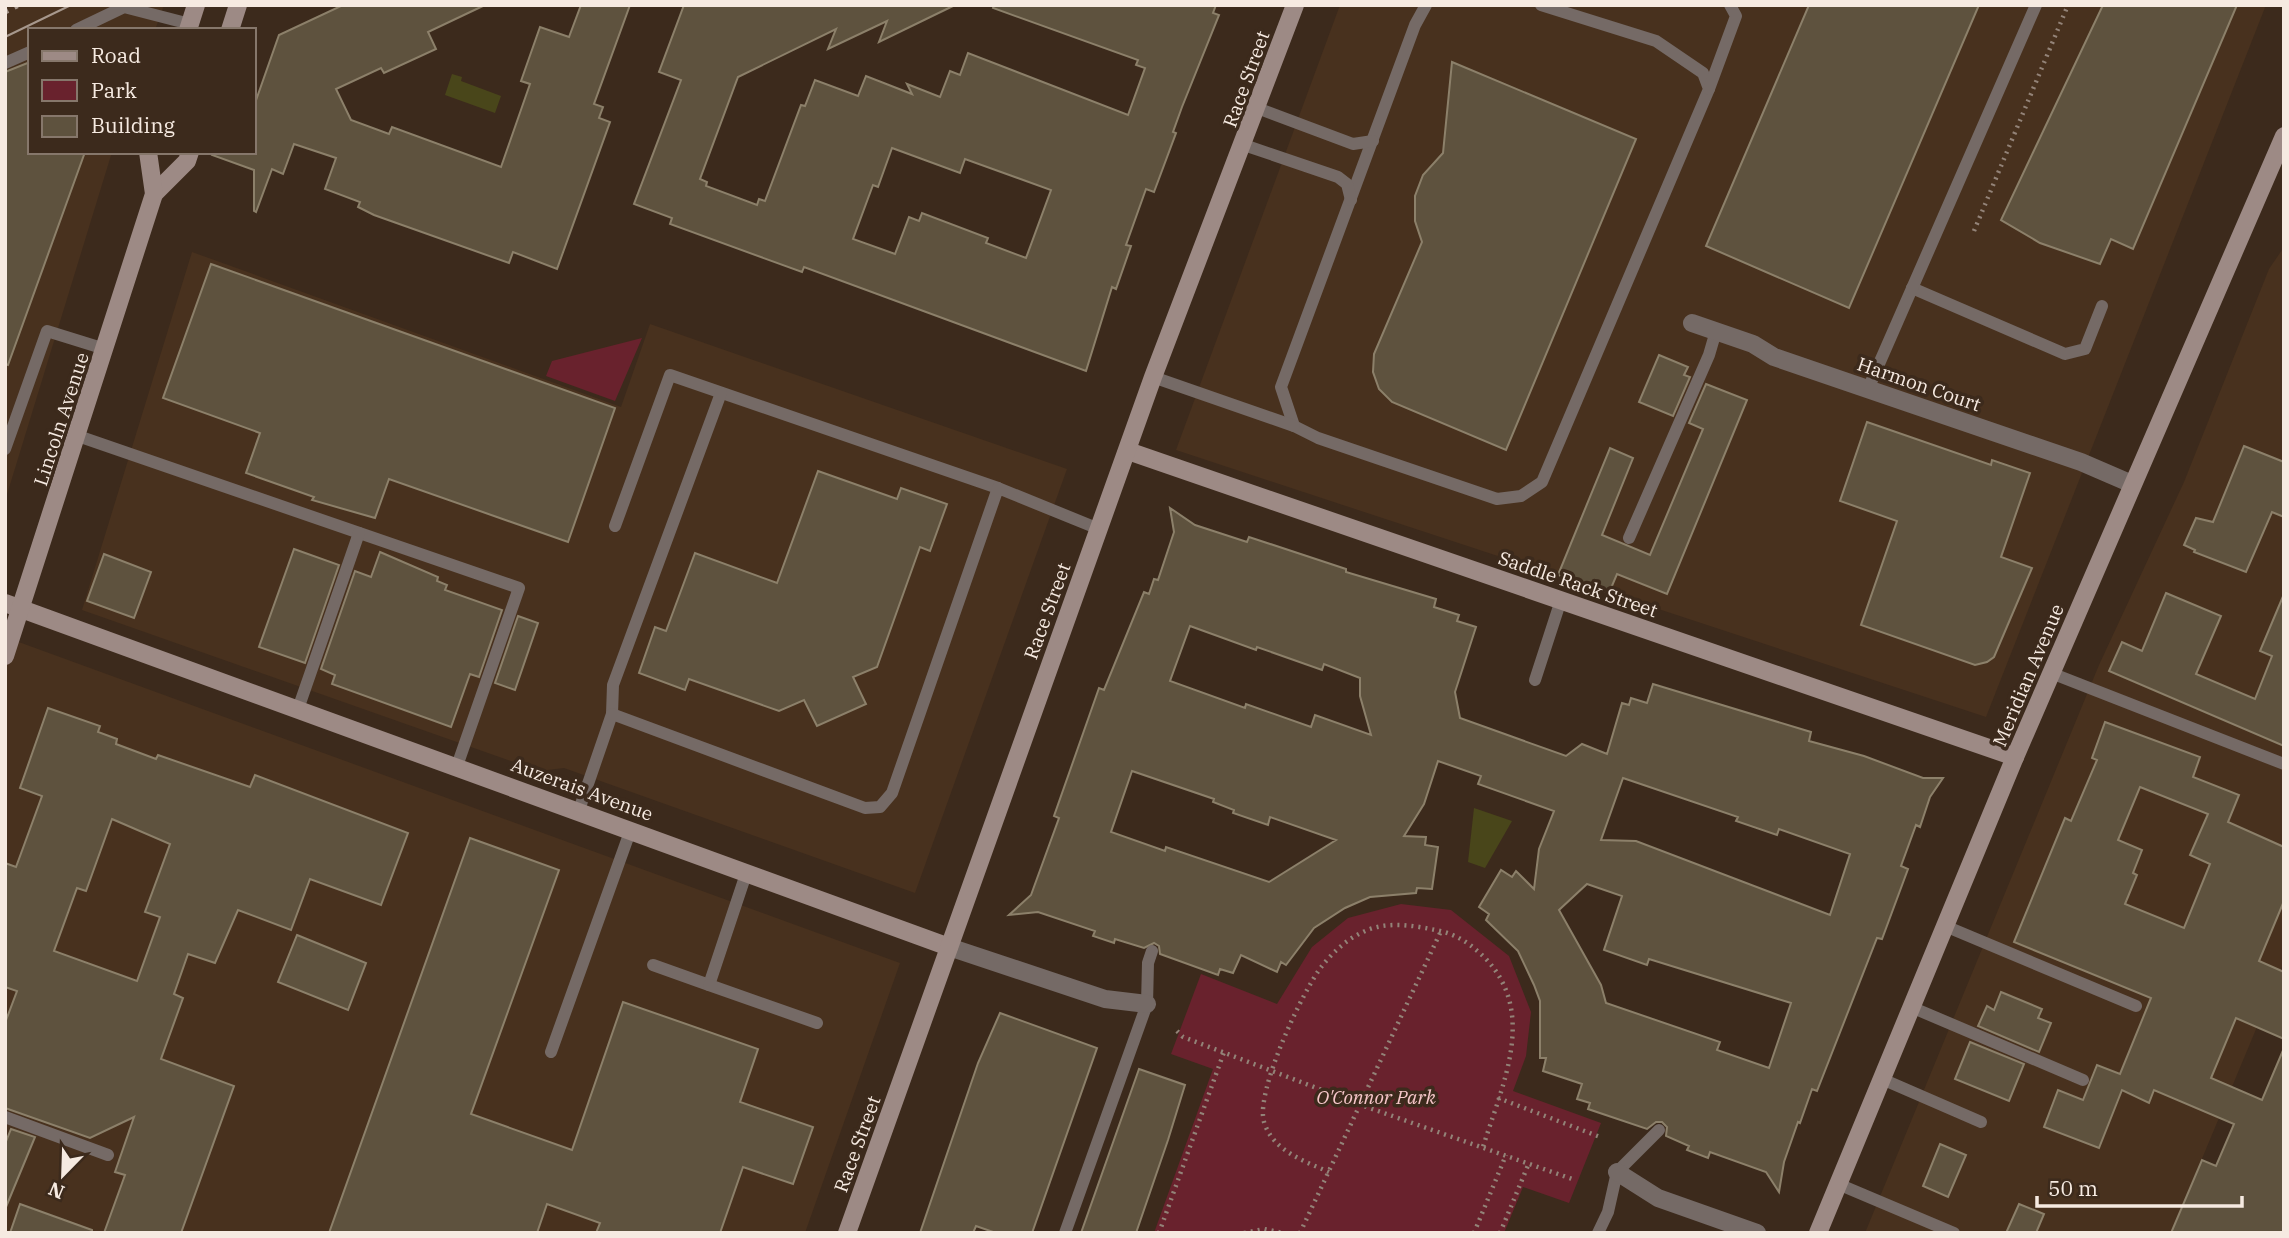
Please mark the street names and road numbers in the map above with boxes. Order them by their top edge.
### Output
street label: Race Street [1217,27,1275,130]
street label: Lincoln Avenue [28,349,94,489]
street label: Harmon Court [1854,352,1984,416]
street label: Saddle Rack Street [1495,546,1661,623]
street label: Race Street [1018,559,1076,662]
street label: Meridian Avenue [1987,600,2069,750]
street label: Auzerais Avenue [508,752,656,826]
street label: Race Street [828,1092,886,1195]

